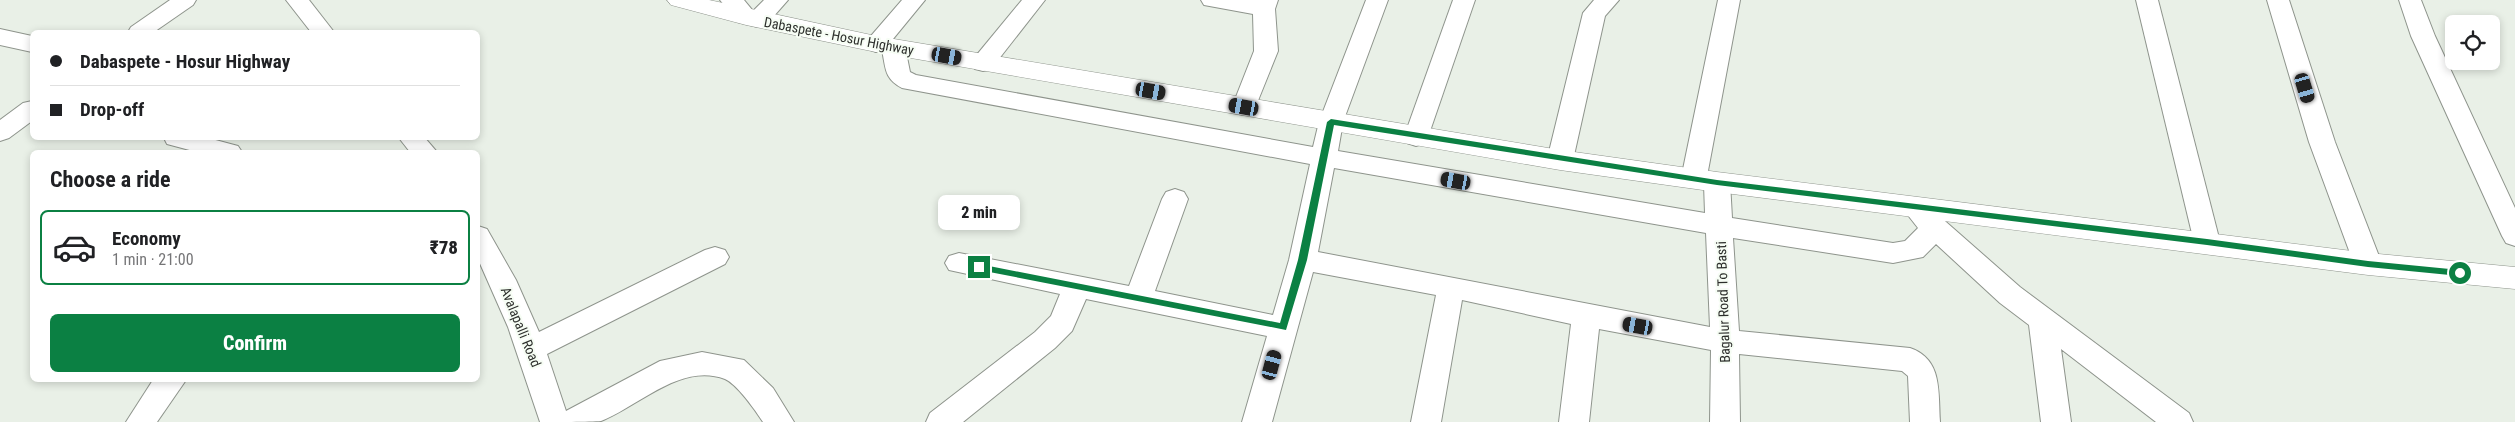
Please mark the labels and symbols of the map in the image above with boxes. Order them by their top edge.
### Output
street label: Dabaspete - Hosur Highway [763,14,915,58]
car [930,46,963,66]
car [2293,71,2316,105]
car [1134,81,1167,101]
car [1227,97,1260,117]
car [1439,171,1472,191]
callout: 2 min [938,194,1020,230]
street label: Bagalur Road To Basti [1713,241,1733,363]
route end [968,256,990,278]
route start [2449,262,2471,284]
street label: Avalapalli Road [498,285,544,369]
car [1621,316,1654,336]
car [1260,349,1283,381]

